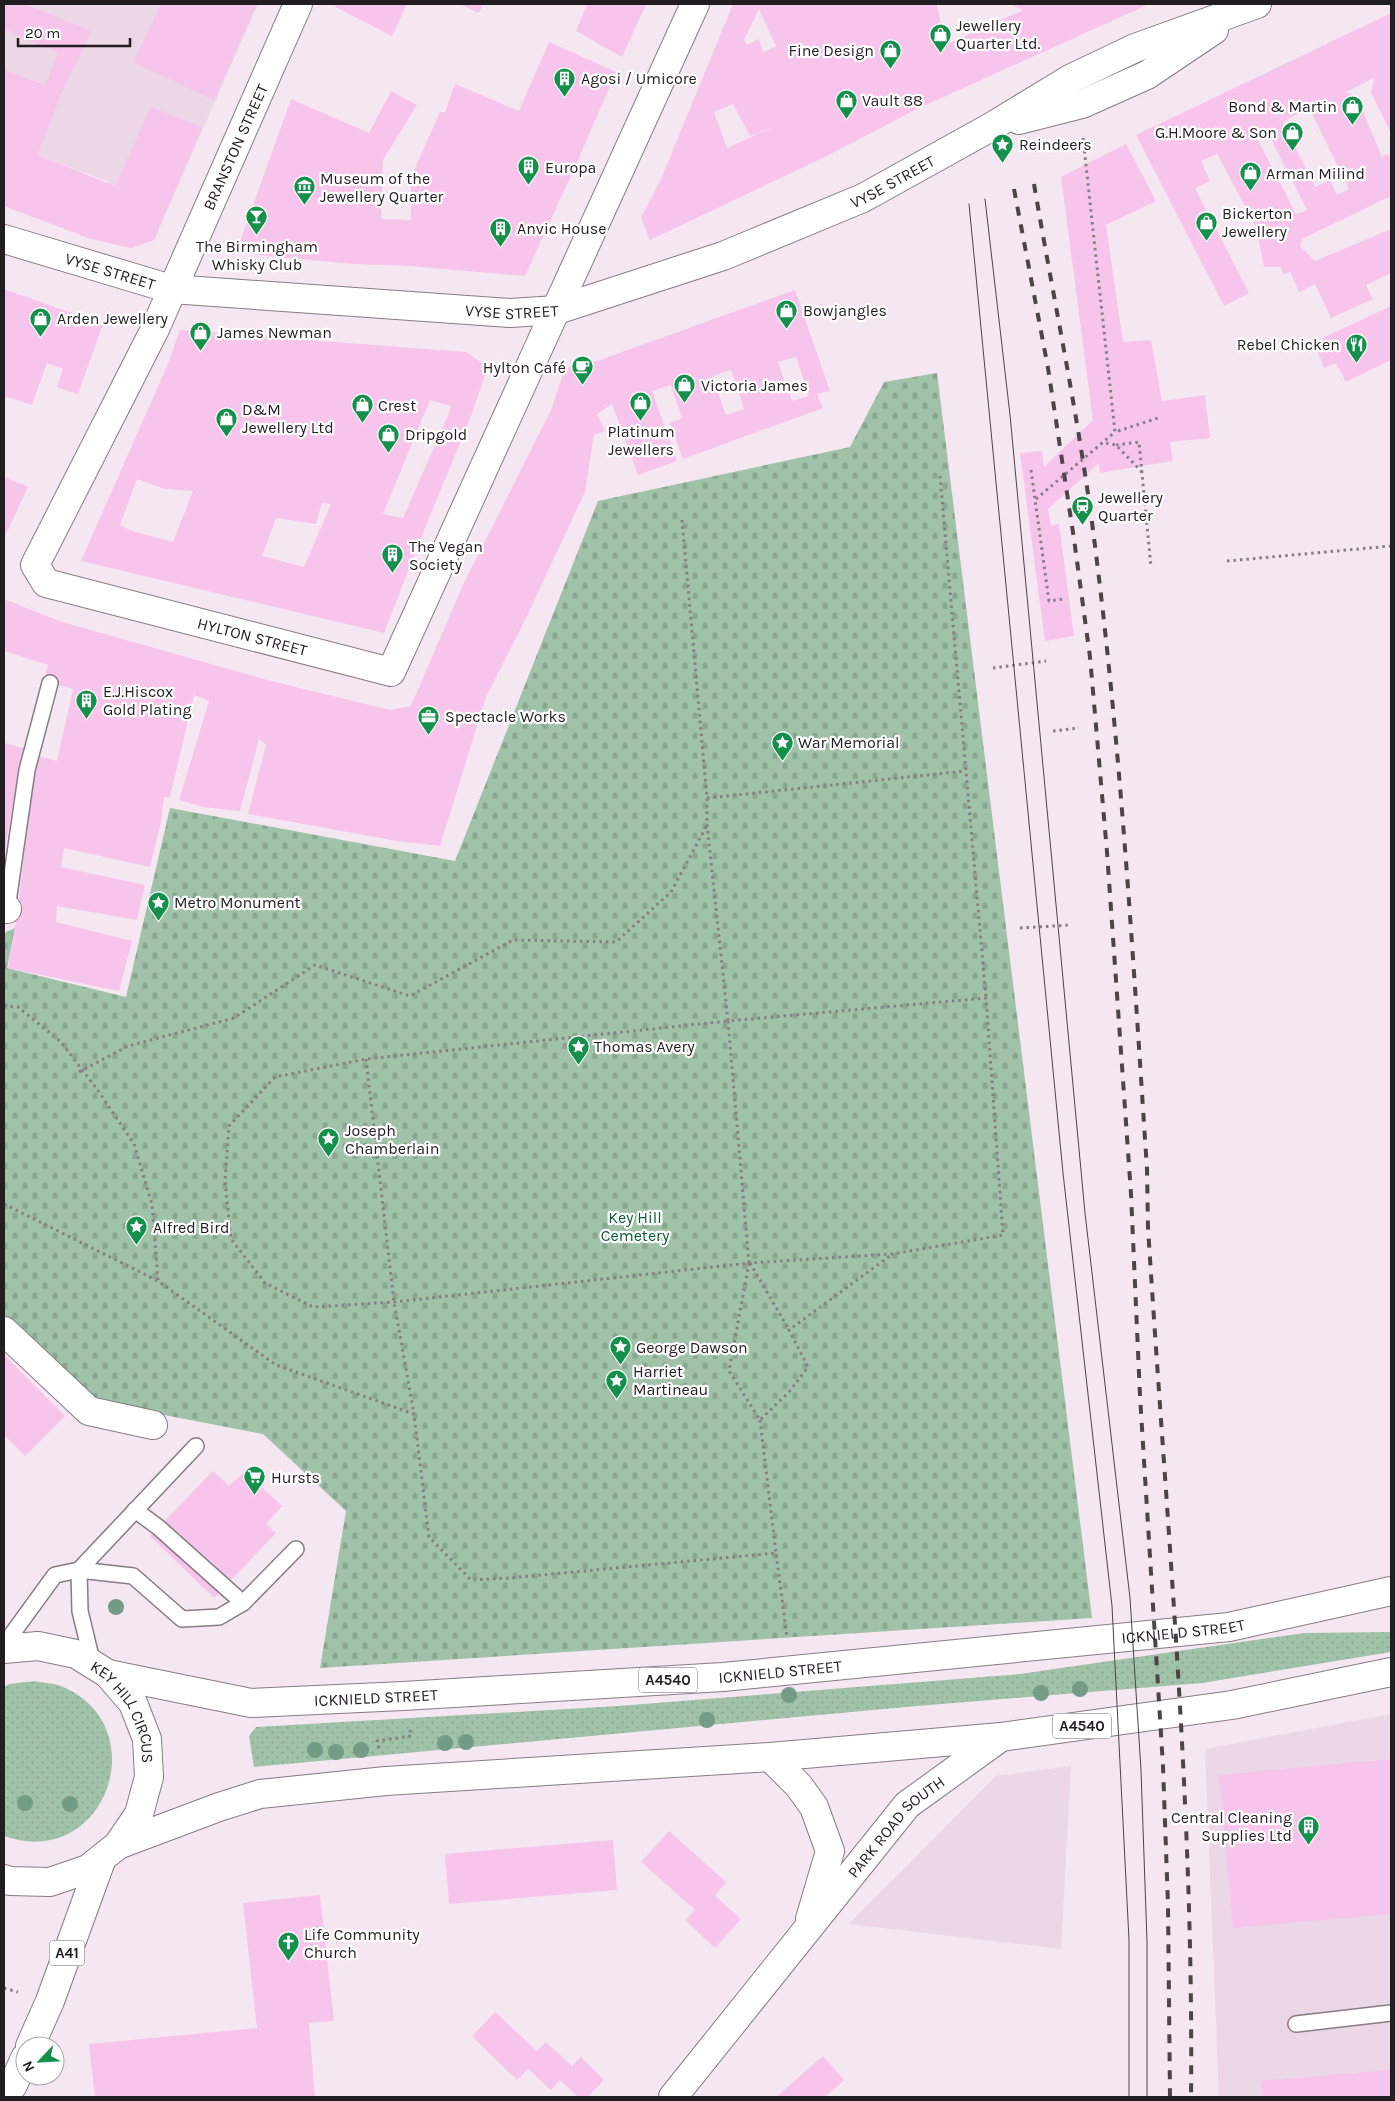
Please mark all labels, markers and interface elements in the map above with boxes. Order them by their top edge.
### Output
scale bar [18,15,130,47]
place label: Jewellery Quarter Ltd. [956,16,1040,53]
shop icon: Jewellery Quarter Ltd. [928,22,952,53]
text: 20 m [25,24,60,42]
shop icon: Fine Design [878,38,902,69]
place label: Fine Design [789,41,874,60]
building icon: Agosi / Umicore [553,66,577,97]
place label: Agosi / Umicore [581,69,697,88]
street label: BRANSTON STREET [199,81,272,213]
shop icon: Vault 88 [834,88,858,119]
place label: Vault 88 [862,91,923,110]
shop icon: Bond & Martin [1341,94,1365,125]
place label: Bond & Martin [1228,97,1337,116]
shop icon: G.H.Moore & Son [1281,120,1305,151]
place label: G.H.Moore & Son [1155,123,1277,142]
place icon: Reindeers [991,132,1015,163]
place label: Reindeers [1019,135,1092,154]
street label: VYSE STREET [848,151,938,212]
building icon: Europa [517,155,541,186]
place label: Europa [545,158,596,177]
shop icon: Arman Milind [1238,161,1262,192]
place label: Arman Milind [1266,164,1365,183]
place label: Museum of the Jewellery Quarter [320,169,444,206]
museum icon: Museum of the Jewellery Quarter [292,175,316,206]
place label: Bickerton Jewellery [1222,204,1292,241]
bar icon: The Birmingham Whisky Club [245,205,269,236]
shop icon: Bickerton Jewellery [1194,210,1218,241]
building icon: Anvic House [489,216,513,247]
place label: Anvic House [517,219,606,238]
place label: The Birmingham Whisky Club [196,237,318,274]
street label: VYSE STREET [63,249,158,294]
shop icon: Bowjangles [775,298,799,329]
street label: VYSE STREET [465,301,559,323]
place label: Bowjangles [803,301,887,320]
shop icon: Arden Jewellery [29,306,53,337]
place label: Arden Jewellery [57,309,169,328]
shop icon: James Newman [189,320,213,351]
place label: James Newman [217,323,332,342]
restaurant icon: Rebel Chicken [1344,332,1368,363]
place label: Rebel Chicken [1237,335,1340,354]
cafe icon: Hylton Café [570,355,594,386]
place label: Hylton Café [483,358,566,377]
shop icon: Victoria James [673,373,697,404]
place label: Victoria James [701,376,808,395]
shop icon: Platinum Jewellers [629,390,653,421]
shop icon: Crest [350,393,374,424]
place label: Crest [378,396,416,415]
place label: D&M Jewellery Ltd [242,400,334,437]
shop icon: D&M Jewellery Ltd [214,406,238,437]
shop icon: Dripgold [377,422,401,453]
place label: Platinum Jewellers [607,422,675,459]
place label: Dripgold [405,425,467,444]
place label: Jewellery Quarter [1098,488,1163,525]
station icon: Jewellery Quarter [1070,494,1094,525]
place label: The Vegan Society [409,537,483,574]
building icon: The Vegan Society [381,543,405,574]
street label: HYLTON STREET [195,613,309,660]
place label: E.J.Hiscox Gold Plating [103,682,191,719]
building icon: E.J.Hiscox Gold Plating [75,688,99,719]
office icon: Spectacle Works [417,704,441,735]
place label: Spectacle Works [445,707,566,726]
place icon: War Memorial [770,730,794,761]
place label: War Memorial [798,733,900,752]
place icon: Metro Monument [146,890,170,921]
place label: Metro Monument [174,893,301,912]
place icon: Thomas Avery [566,1034,590,1065]
place label: Thomas Avery [594,1037,695,1056]
place label: Joseph Chamberlain [345,1121,439,1158]
place icon: Joseph Chamberlain [317,1127,341,1158]
park label: Key Hill Cemetery [601,1208,670,1245]
place icon: Alfred Bird [125,1215,149,1246]
place label: Alfred Bird [153,1218,229,1237]
place icon: George Dawson [608,1335,632,1366]
place label: George Dawson [636,1338,748,1357]
place label: Harriet Martineau [633,1362,708,1399]
place icon: Harriet Martineau [605,1368,629,1399]
supermarket icon: Hursts [243,1465,267,1496]
place label: Hursts [271,1468,320,1487]
street label: ICKNIELD STREET [1121,1615,1247,1648]
street label: ICKNIELD STREET [718,1656,843,1687]
street label: KEY HILL CIRCUS [87,1657,157,1764]
road number: A4540 [639,1668,697,1692]
street label: ICKNIELD STREET [314,1685,438,1710]
road number: A4540 [1053,1714,1111,1738]
street label: PARK ROAD SOUTH [844,1772,948,1882]
place label: Central Cleaning Supplies Ltd [1171,1808,1292,1845]
building icon: Central Cleaning Supplies Ltd [1296,1814,1320,1845]
place label: Life Community Church [304,1925,420,1962]
church icon: Life Community Church [276,1931,300,1962]
road number: A41 [50,1940,84,1966]
north arrow [15,2036,65,2086]
text: N [19,2058,38,2074]

